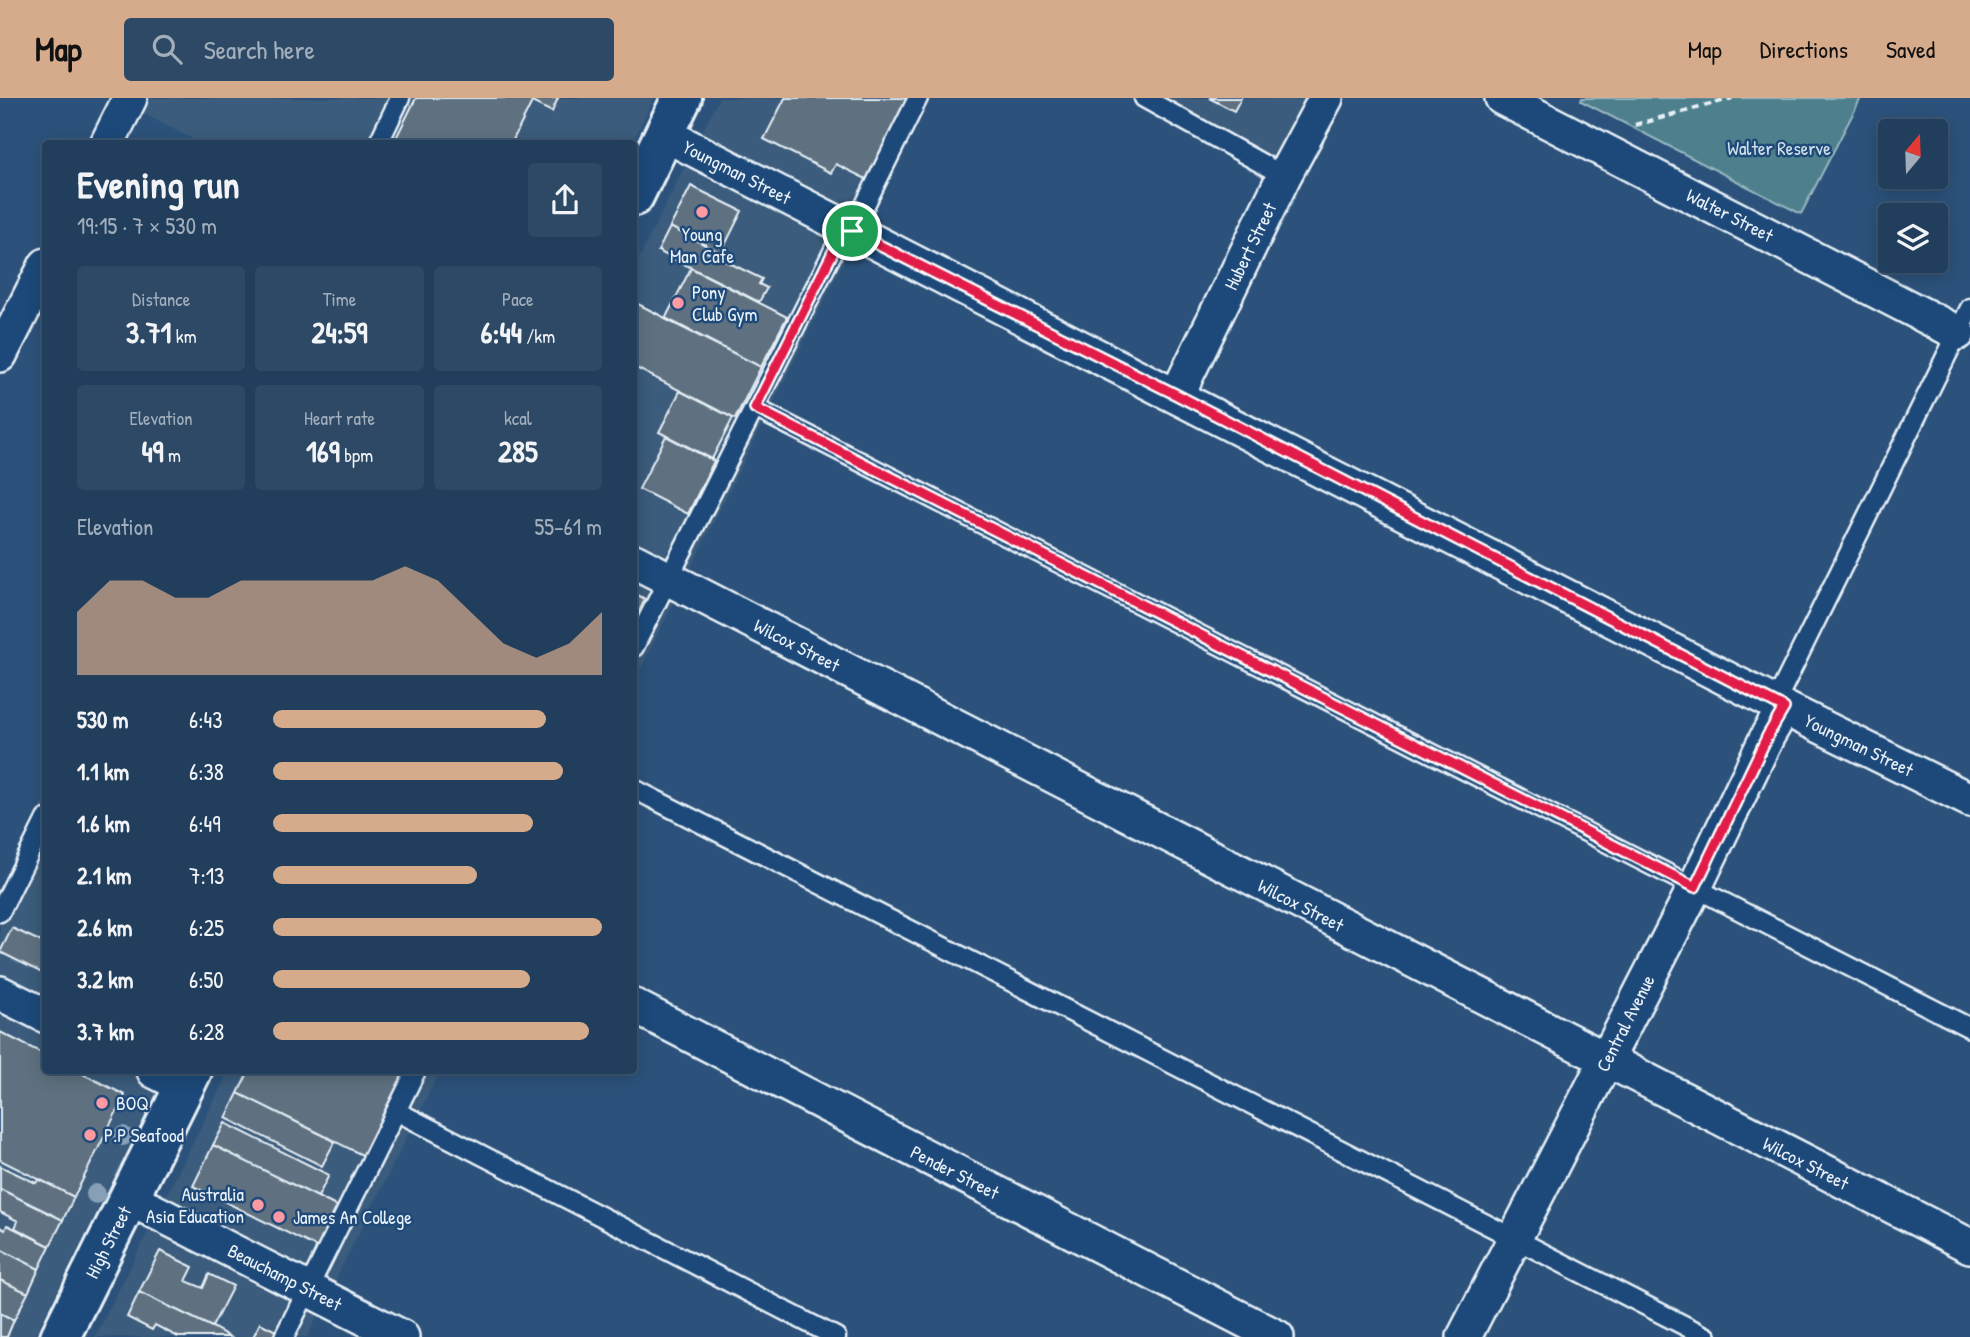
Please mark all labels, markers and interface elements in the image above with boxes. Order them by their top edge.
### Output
search box [124,18,614,81]
text: Map [35,27,82,71]
icon: search [148,30,186,68]
text: Search here [204,32,315,67]
text: Map [1688,33,1722,65]
text: Directions [1760,33,1848,65]
text: Saved [1886,33,1935,65]
north arrow [1878,119,1948,189]
map controls [1878,119,1948,273]
street label: Youngman Street [678,134,796,211]
park label: Walter Reserve [1727,135,1831,161]
text: Evening run [77,158,240,210]
button: share [528,163,602,237]
street label: Walter Street [1682,182,1778,248]
street label: Hubert Street [1218,197,1283,294]
pin [822,201,882,261]
button: layers [1878,203,1948,273]
marker: Young Man Cafe [694,204,710,220]
text: 19:15 · 7 × 530 m [77,210,217,241]
icon: arrive [833,212,871,250]
place label: Young Man Cafe [670,221,734,269]
place label: Pony Club Gym [692,279,757,327]
text: Distance [132,286,190,312]
text: Time [323,286,356,312]
text: Pace [502,286,534,312]
marker: Pony Club Gym [670,295,686,311]
text: 3.71 [126,312,171,352]
text: 24:59 [312,312,367,352]
text: 6:44 [480,312,522,352]
text: km [171,323,197,349]
text: /km [522,323,555,349]
text: Elevation [130,405,193,431]
text: Heart rate [304,405,375,431]
text: kcal [504,405,532,431]
text: 49 [141,431,164,471]
text: 169 [306,431,340,471]
text: 285 [498,431,538,471]
text: m [164,442,181,468]
text: bpm [340,442,373,468]
text: Elevation [77,511,153,542]
text: 55–61 m [534,511,602,542]
street label: Wilcox Street [750,612,845,678]
text: 530 m [77,704,128,735]
text: 6:43 [189,704,222,735]
street label: Youngman Street [1800,707,1918,783]
text: 1.1 km [77,756,129,787]
text: 6:38 [189,756,224,787]
text: 1.6 km [77,808,130,839]
text: 6:49 [189,808,221,839]
text: 2.1 km [77,860,132,891]
text: 7:13 [189,860,224,891]
street label: Wilcox Street [1254,872,1349,938]
text: 2.6 km [77,912,132,943]
text: 6:25 [189,912,224,943]
text: 3.2 km [77,964,133,995]
text: 6:50 [189,964,224,995]
street label: Central Avenue [1589,970,1661,1076]
text: 3.7 km [77,1016,134,1047]
text: 6:28 [189,1016,224,1047]
place label: BOQ [116,1090,149,1116]
marker: BOQ [94,1095,110,1111]
place label: P.P Seafood [104,1122,185,1148]
marker: P.P Seafood [82,1127,98,1143]
street label: Wilcox Street [1759,1130,1854,1196]
street label: Pender Street [906,1139,1004,1206]
place label: Australia Asia Education [146,1181,245,1229]
marker: Australia Asia Education [250,1197,266,1213]
street label: High Street [79,1201,138,1283]
place label: James An College [293,1204,412,1230]
marker: James An College [271,1209,287,1225]
street label: Beauchamp Street [224,1237,347,1317]

